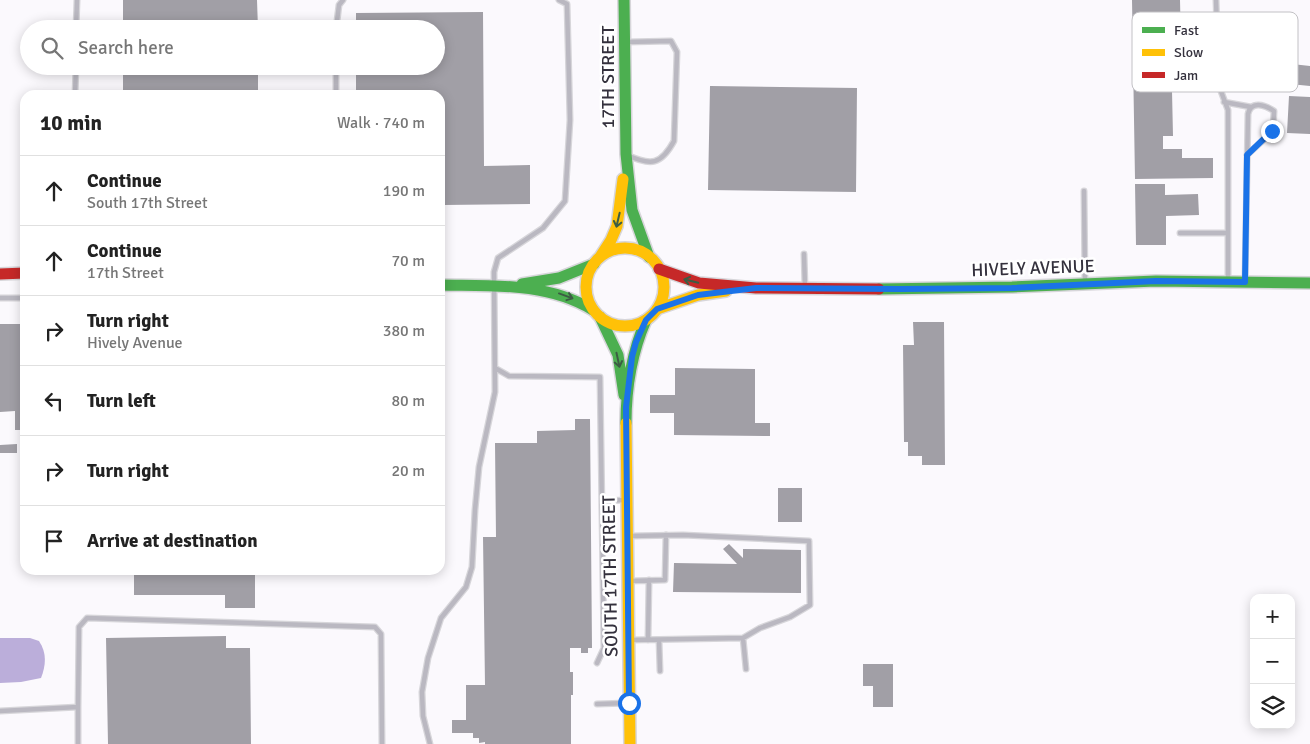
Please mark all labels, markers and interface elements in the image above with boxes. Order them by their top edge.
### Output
legend [1132,12,1298,92]
search box [20,20,445,75]
text: Fast [1174,22,1199,39]
street label: 17TH STREET [597,25,619,128]
icon: search [38,34,66,62]
text: Search here [78,36,174,60]
text: Slow [1174,44,1203,61]
text: Jam [1174,67,1198,84]
text: 10 min [40,110,102,136]
text: Walk · 740 m [337,113,425,133]
route end [1261,120,1284,143]
text: Continue [87,169,162,193]
icon: ahead [40,177,68,205]
text: 190 m [383,181,425,201]
text: South 17th Street [87,193,208,213]
one-way arrow [613,212,622,228]
text: Continue [87,239,162,263]
icon: ahead [40,247,68,275]
text: 70 m [391,251,425,271]
street label: HIVELY AVENUE [971,255,1095,281]
text: 17th Street [87,263,164,283]
one-way arrow [683,275,699,285]
one-way arrow [558,292,573,301]
text: Turn right [87,309,169,333]
icon: right [40,317,68,345]
text: 380 m [383,321,425,341]
text: Hively Avenue [87,333,183,353]
one-way arrow [614,351,623,367]
icon: left [40,387,68,415]
text: Turn left [87,389,156,413]
text: 80 m [391,391,425,411]
icon: right [40,457,68,485]
text: Turn right [87,459,169,483]
text: 20 m [391,461,425,481]
street label: SOUTH 17TH STREET [598,495,622,657]
icon: arrive [40,527,68,555]
text: Arrive at destination [87,529,258,553]
map controls [1250,594,1295,729]
button: + [1250,594,1295,639]
button: − [1250,639,1295,684]
button: layers [1250,684,1295,729]
route start [618,692,641,715]

